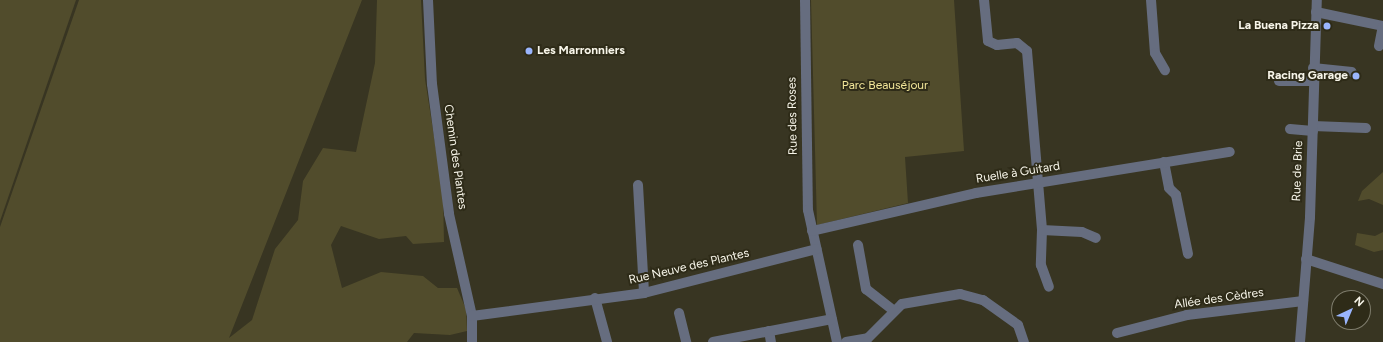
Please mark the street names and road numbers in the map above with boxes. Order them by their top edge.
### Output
street label: Rue des Roses [785,77,801,155]
street label: Chemin des Plantes [441,104,469,210]
street label: Rue de Brie [1290,140,1306,202]
street label: Ruelle à Guitard [975,159,1061,187]
street label: Rue Neuve des Plantes [627,246,751,288]
street label: Allée des Cèdres [1173,286,1265,312]

